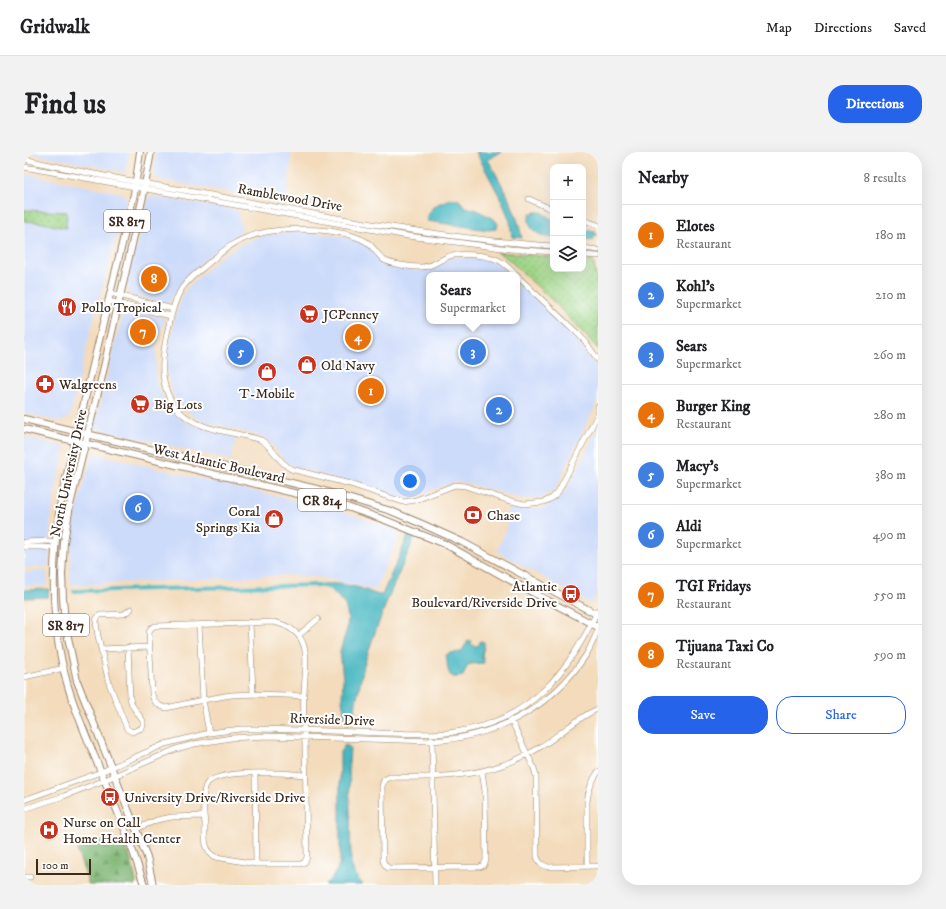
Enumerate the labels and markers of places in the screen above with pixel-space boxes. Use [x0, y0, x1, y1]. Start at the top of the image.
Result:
pin: 8 [141, 264, 167, 294]
restaurant icon: Pollo Tropical [56, 296, 78, 318]
place label: Pollo Tropical [81, 299, 163, 317]
supermarket icon: JCPenney [298, 303, 320, 325]
place label: JCPenney [321, 306, 379, 324]
pin: 7 [130, 317, 156, 347]
pin: 4 [345, 322, 371, 352]
pin: 5 [228, 337, 254, 367]
pin: 3 [460, 337, 486, 367]
shop icon: Old Navy [296, 354, 318, 376]
place label: Old Navy [321, 357, 375, 375]
shop icon: T-Mobile [256, 361, 278, 383]
pharmacy icon: Walgreens [34, 373, 56, 395]
place label: Walgreens [58, 376, 117, 394]
pin: 1 [358, 376, 384, 406]
place label: T-Mobile [239, 385, 295, 403]
supermarket icon: Big Lots [129, 393, 151, 415]
pin: 2 [486, 395, 512, 425]
place label: Big Lots [154, 396, 203, 414]
pin: 6 [125, 493, 151, 523]
place label: Coral Springs Kia [196, 503, 261, 537]
bank icon: Chase [462, 504, 484, 526]
place label: Chase [487, 507, 520, 525]
shop icon: Coral Springs Kia [263, 508, 285, 530]
place label: Atlantic Boulevard/Riverside Drive [411, 578, 557, 612]
bus stop icon: Atlantic Boulevard/Riverside Drive [560, 583, 582, 605]
bus stop icon: University Drive/Riverside Drive [99, 786, 121, 808]
place label: University Drive/Riverside Drive [124, 789, 305, 807]
place label: Nurse on Call Home Health Center [63, 814, 182, 848]
hospital icon: Nurse on Call Home Health Center [38, 819, 60, 841]

